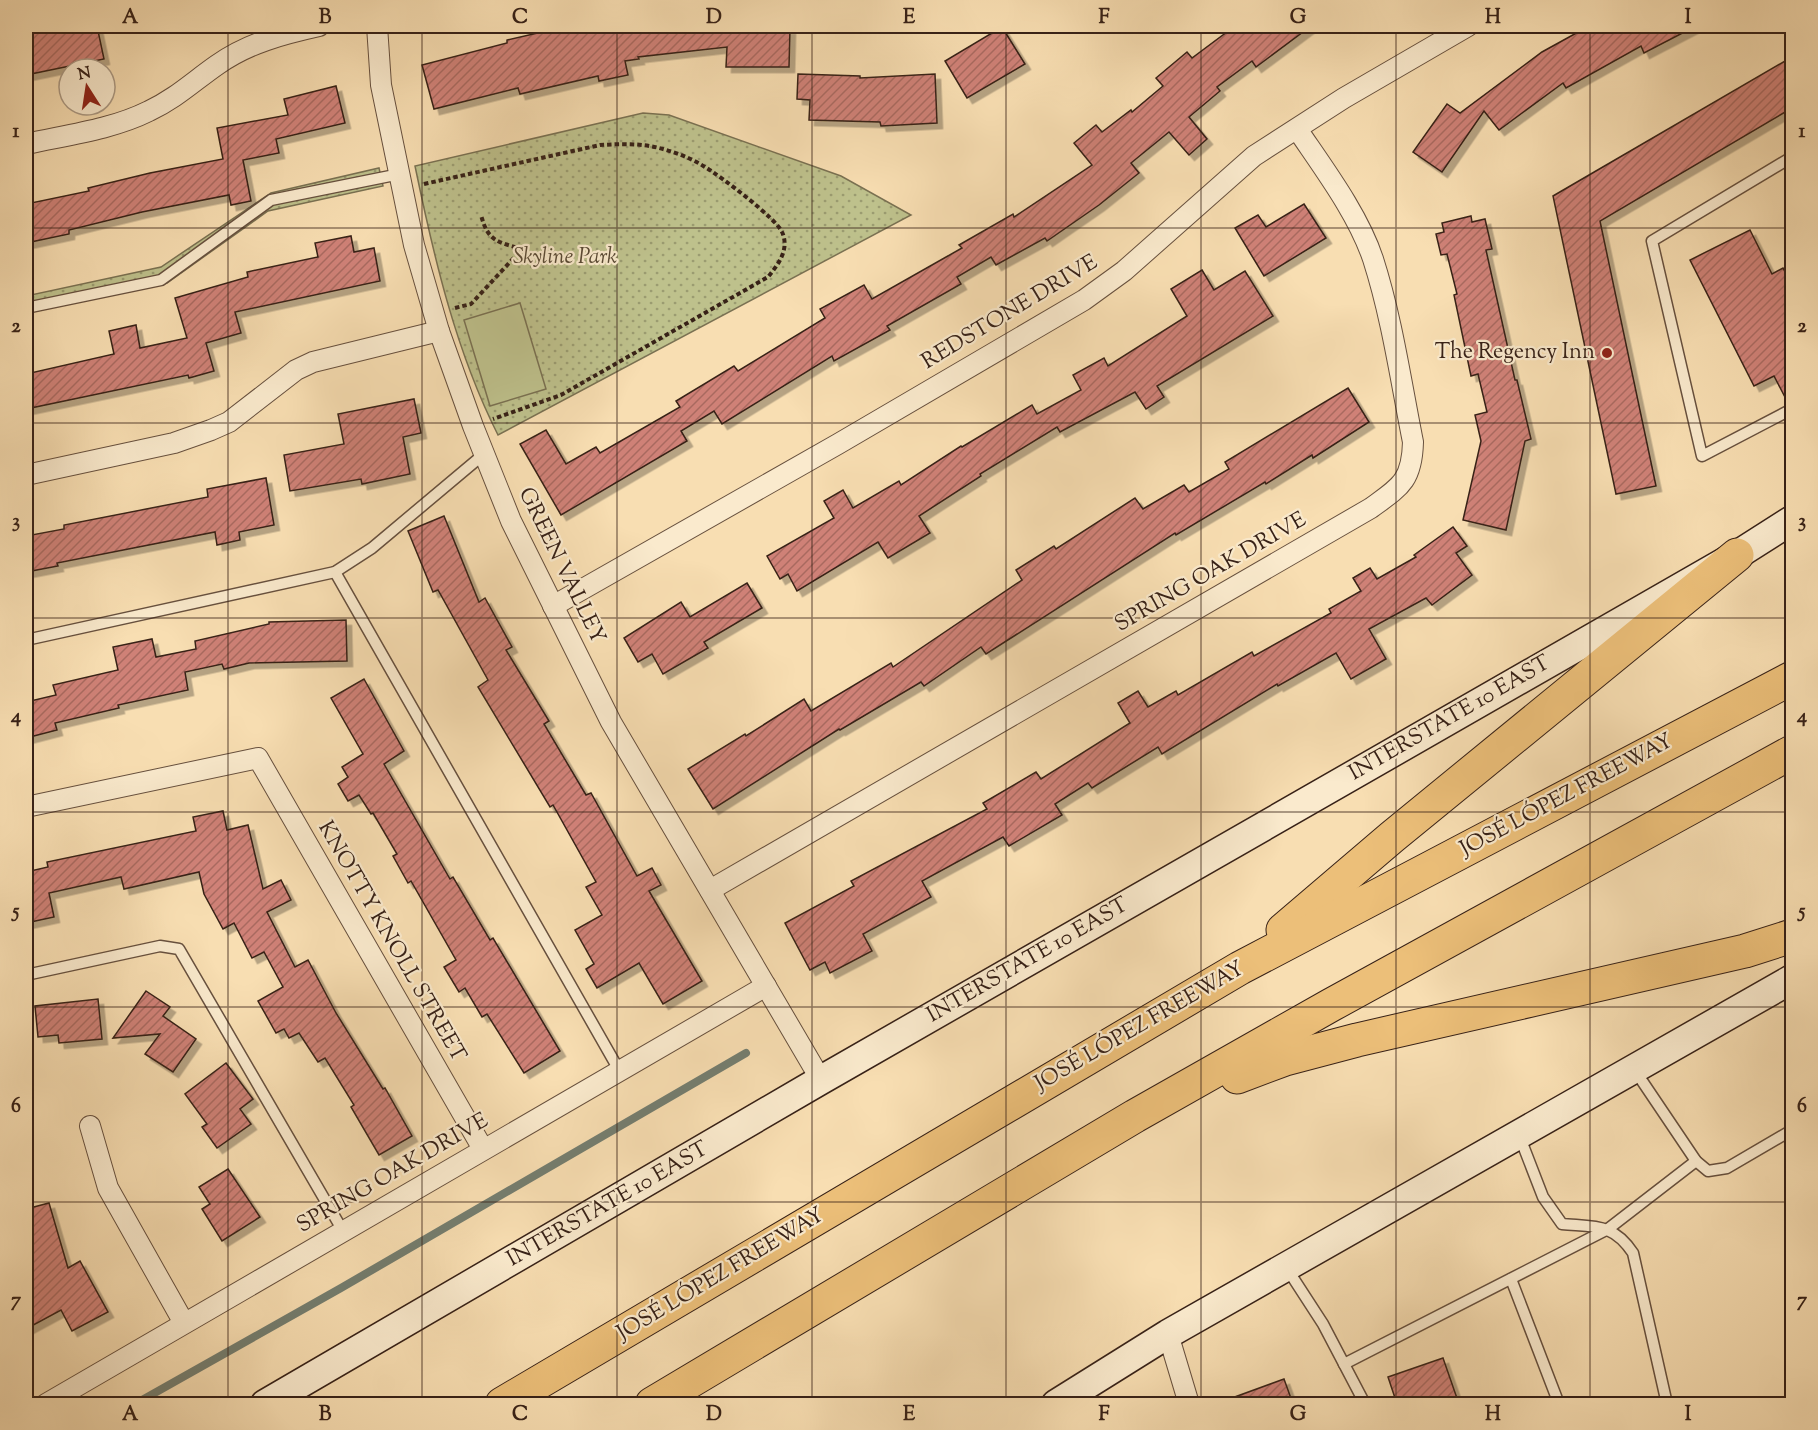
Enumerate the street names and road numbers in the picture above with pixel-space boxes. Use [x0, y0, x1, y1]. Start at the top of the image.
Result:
street label: REDSTONE DRIVE [916, 248, 1104, 378]
street label: GREEN VALLEY [509, 482, 613, 650]
street label: SPRING OAK DRIVE [1109, 505, 1313, 641]
street label: INTERSTATE 10 EAST [1343, 648, 1557, 790]
street label: JOSÉ LÓPEZ FREEWAY [1453, 725, 1680, 866]
street label: KNOTTY KNOLL STREET [309, 816, 473, 1069]
street label: INTERSTATE 10 EAST [921, 890, 1135, 1032]
street label: JOSÉ LÓPEZ FREEWAY [1028, 953, 1251, 1101]
street label: SPRING OAK DRIVE [291, 1106, 495, 1242]
street label: INTERSTATE 10 EAST [501, 1134, 715, 1276]
street label: JOSÉ LÓPEZ FREEWAY [610, 1199, 831, 1350]

